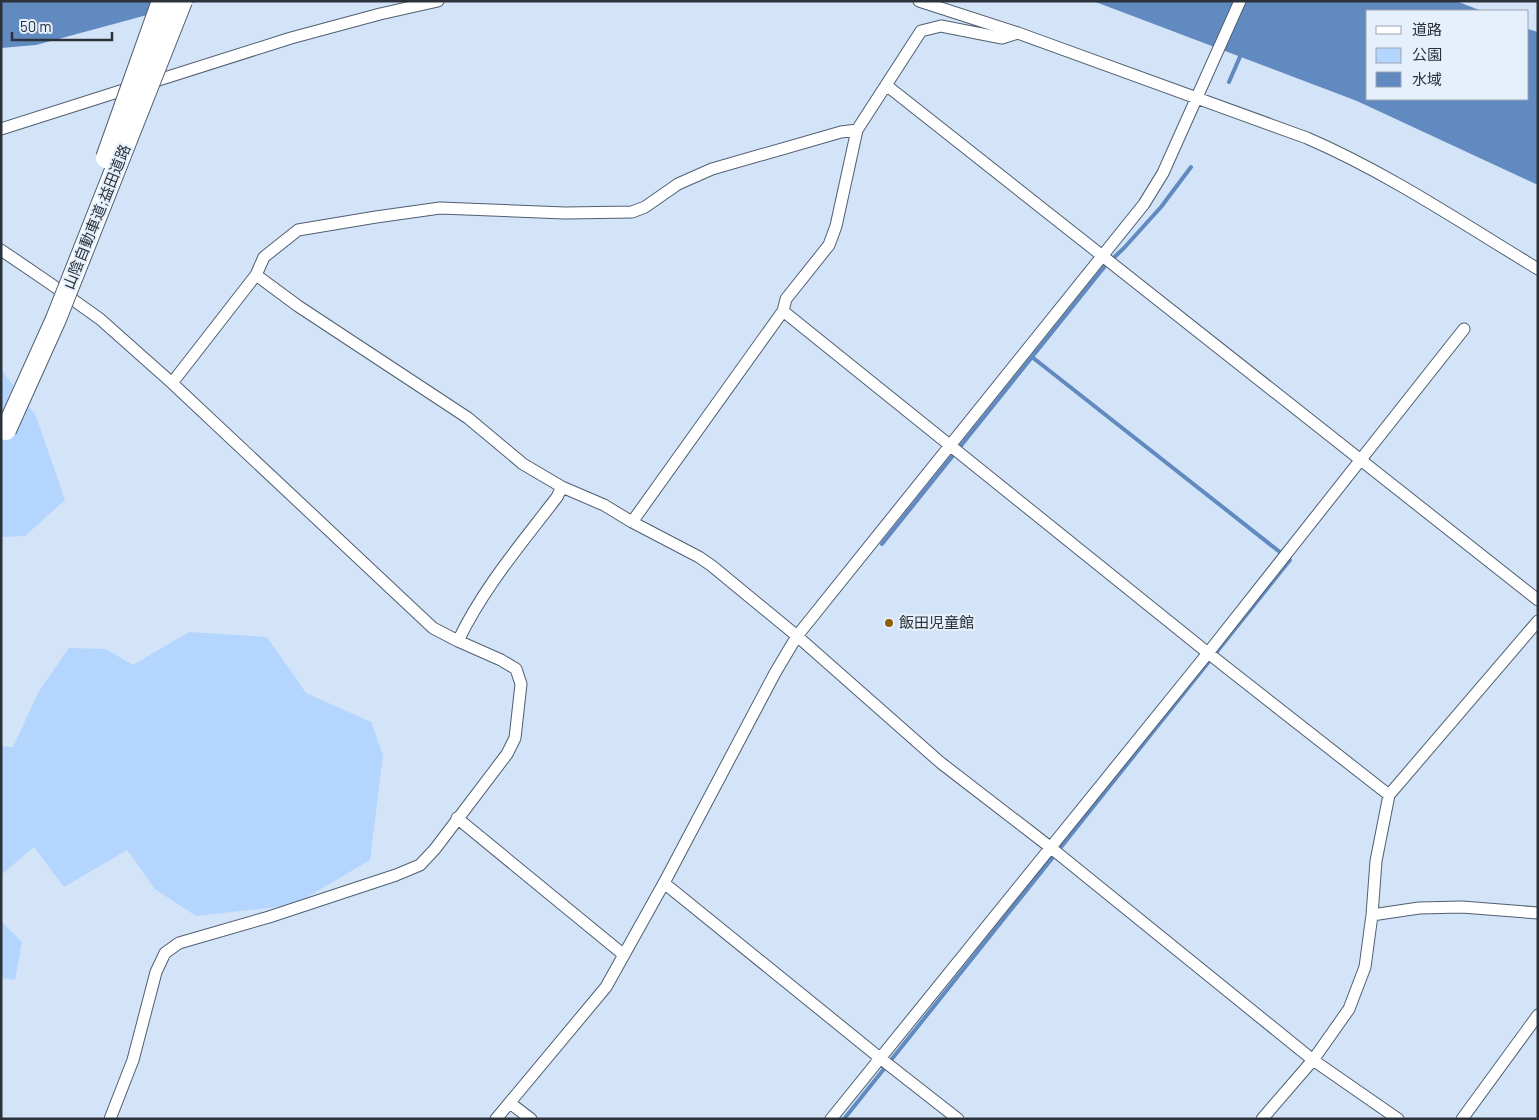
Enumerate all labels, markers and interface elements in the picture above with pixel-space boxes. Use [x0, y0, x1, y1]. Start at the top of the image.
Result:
scale bar [12, 10, 112, 42]
legend [1366, 10, 1529, 100]
text: 50 m [20, 17, 52, 35]
text: 道路 [1412, 20, 1442, 38]
text: 公園 [1412, 45, 1442, 63]
text: 水域 [1412, 70, 1442, 88]
street label: 山陰自動車道;益田道路 [59, 142, 133, 292]
place label: 飯田児童館 [899, 613, 974, 631]
marker: 飯田児童館 [883, 617, 895, 629]

